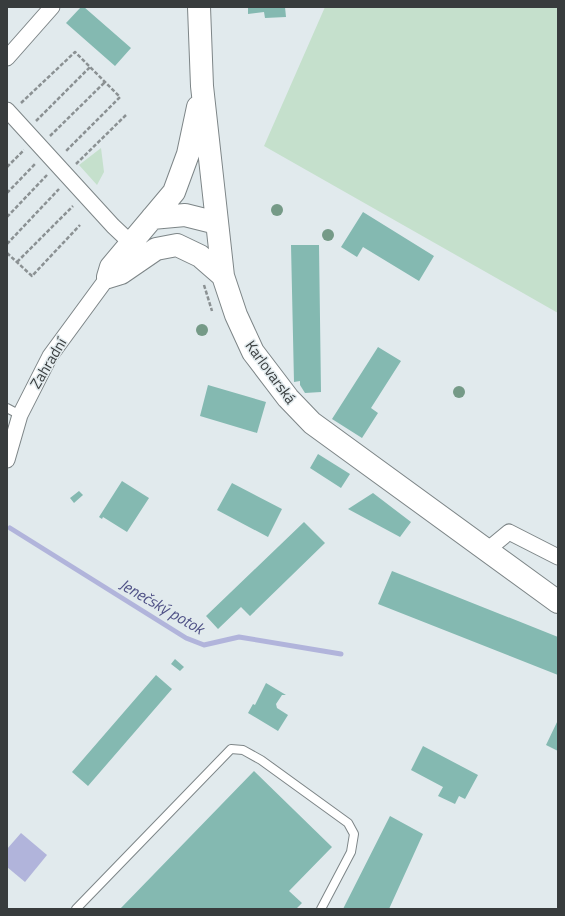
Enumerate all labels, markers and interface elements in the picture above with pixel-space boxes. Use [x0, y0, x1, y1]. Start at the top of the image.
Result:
street label: Zahradní [24, 332, 73, 393]
street label: Karlovarská [240, 335, 302, 409]
water label: Jenečský potok [115, 572, 210, 641]

